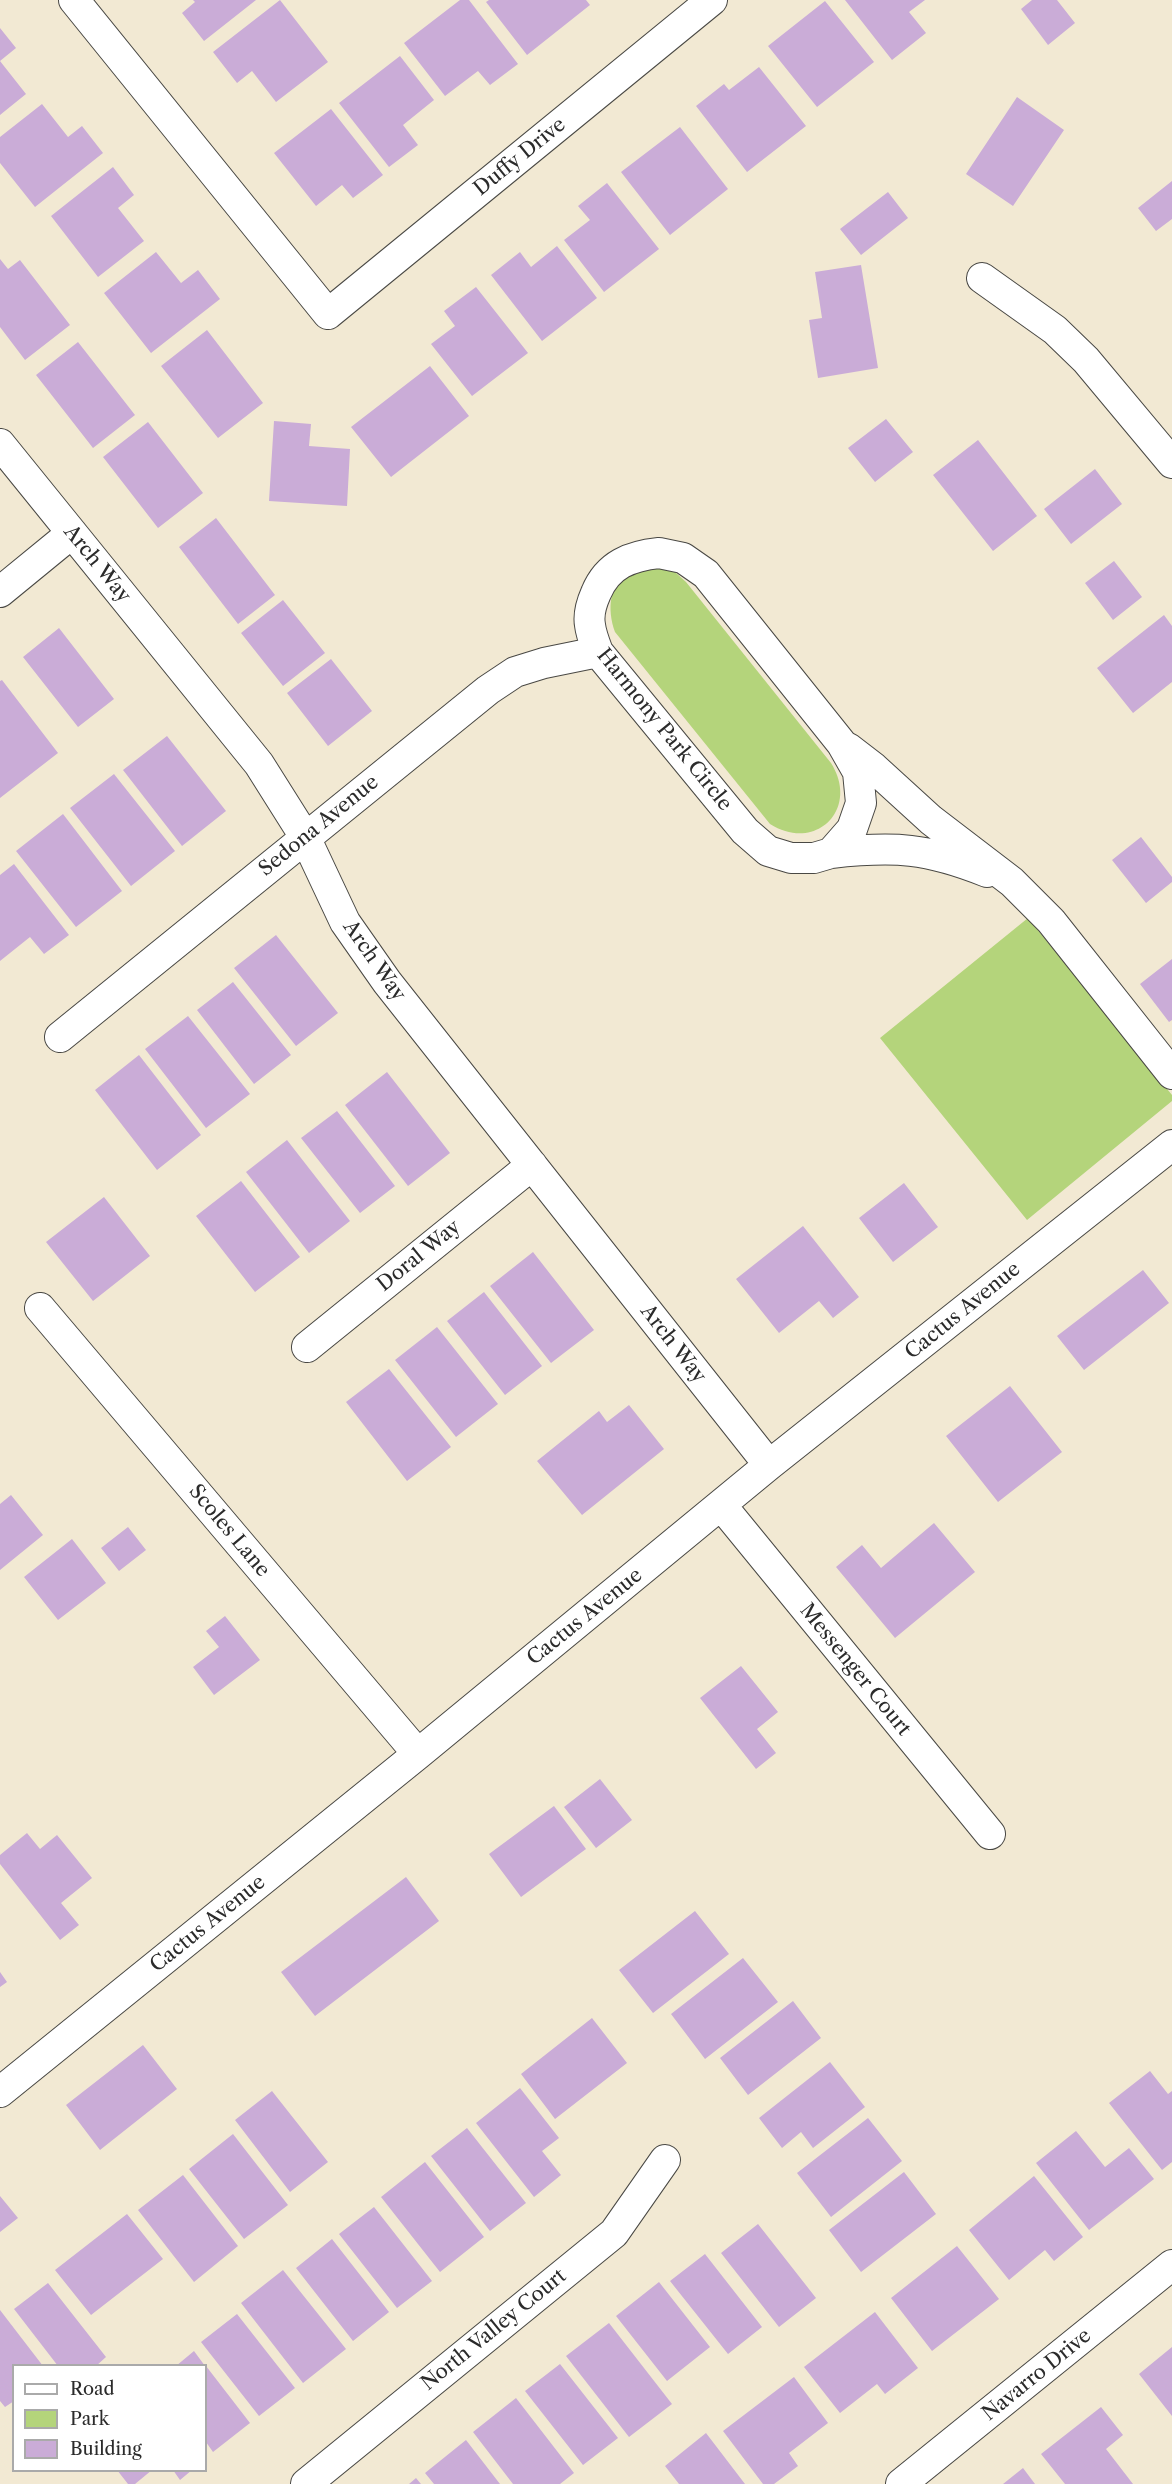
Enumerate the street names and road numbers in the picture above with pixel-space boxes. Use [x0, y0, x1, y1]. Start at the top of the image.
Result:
street label: Duffy Drive [469, 113, 571, 201]
street label: Arch Way [59, 520, 135, 608]
street label: Harmony Park Circle [591, 644, 737, 816]
street label: Sedona Avenue [254, 770, 384, 882]
street label: Arch Way [338, 916, 410, 1006]
street label: Doral Way [373, 1215, 465, 1297]
street label: Cactus Avenue [901, 1257, 1025, 1365]
street label: Arch Way [635, 1300, 711, 1388]
street label: Scoles Lane [183, 1480, 275, 1582]
street label: Cactus Avenue [523, 1563, 647, 1671]
street label: Messenger Court [794, 1599, 916, 1741]
street label: Cactus Avenue [146, 1870, 270, 1978]
street label: North Valley Court [417, 2264, 571, 2396]
street label: Navarro Drive [978, 2324, 1096, 2426]

